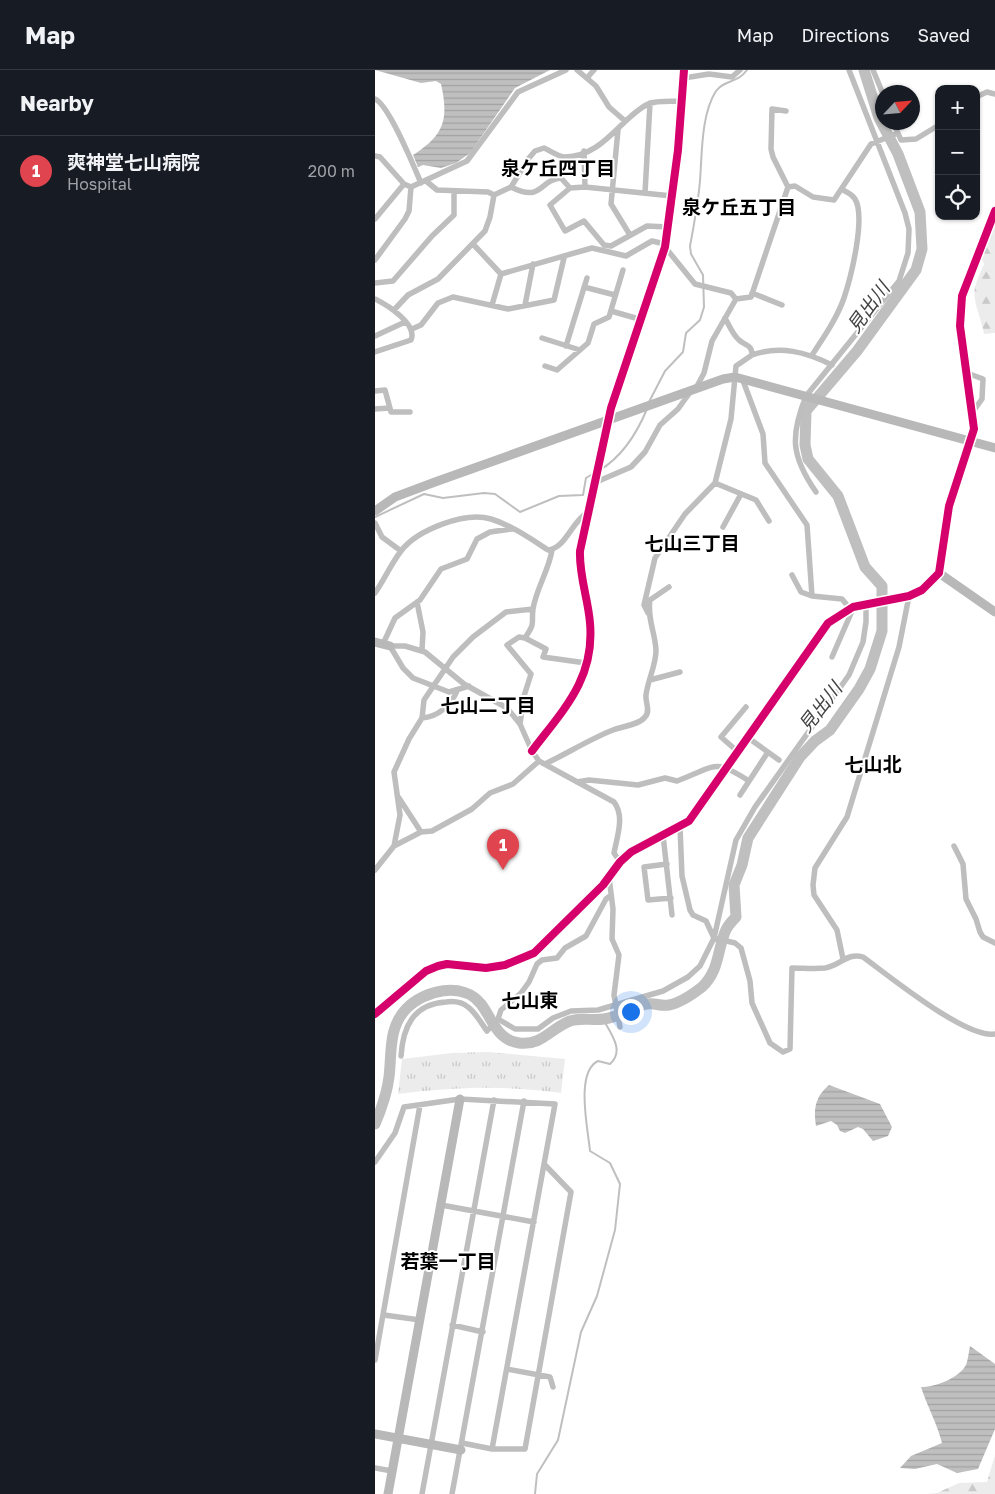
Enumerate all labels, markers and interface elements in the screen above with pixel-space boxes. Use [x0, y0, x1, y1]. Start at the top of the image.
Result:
text: Map [25, 20, 75, 49]
text: Map [737, 24, 773, 46]
text: Directions [801, 24, 889, 46]
text: Saved [917, 24, 970, 46]
north arrow [875, 85, 920, 130]
map controls [935, 85, 980, 220]
button: + [935, 85, 980, 130]
text: Nearby [20, 90, 94, 116]
button: − [935, 130, 980, 175]
text: 爽神堂七山病院 [67, 150, 200, 173]
district label: 泉ケ丘四丁目 [501, 156, 615, 179]
text: 1 [32, 161, 40, 181]
text: 200 m [308, 161, 355, 181]
text: Hospital [67, 174, 132, 194]
button: locate [935, 175, 980, 220]
district label: 泉ケ丘五丁目 [682, 195, 796, 218]
water label: 見出川 [842, 275, 895, 337]
district label: 七山三丁目 [644, 531, 740, 554]
water label: 見出川 [793, 676, 847, 736]
district label: 七山二丁目 [440, 693, 536, 716]
district label: 七山北 [844, 752, 902, 775]
pin: 1 [487, 829, 519, 870]
district label: 七山東 [501, 988, 559, 1011]
your location [618, 999, 644, 1025]
district label: 若葉一丁目 [400, 1249, 496, 1272]

